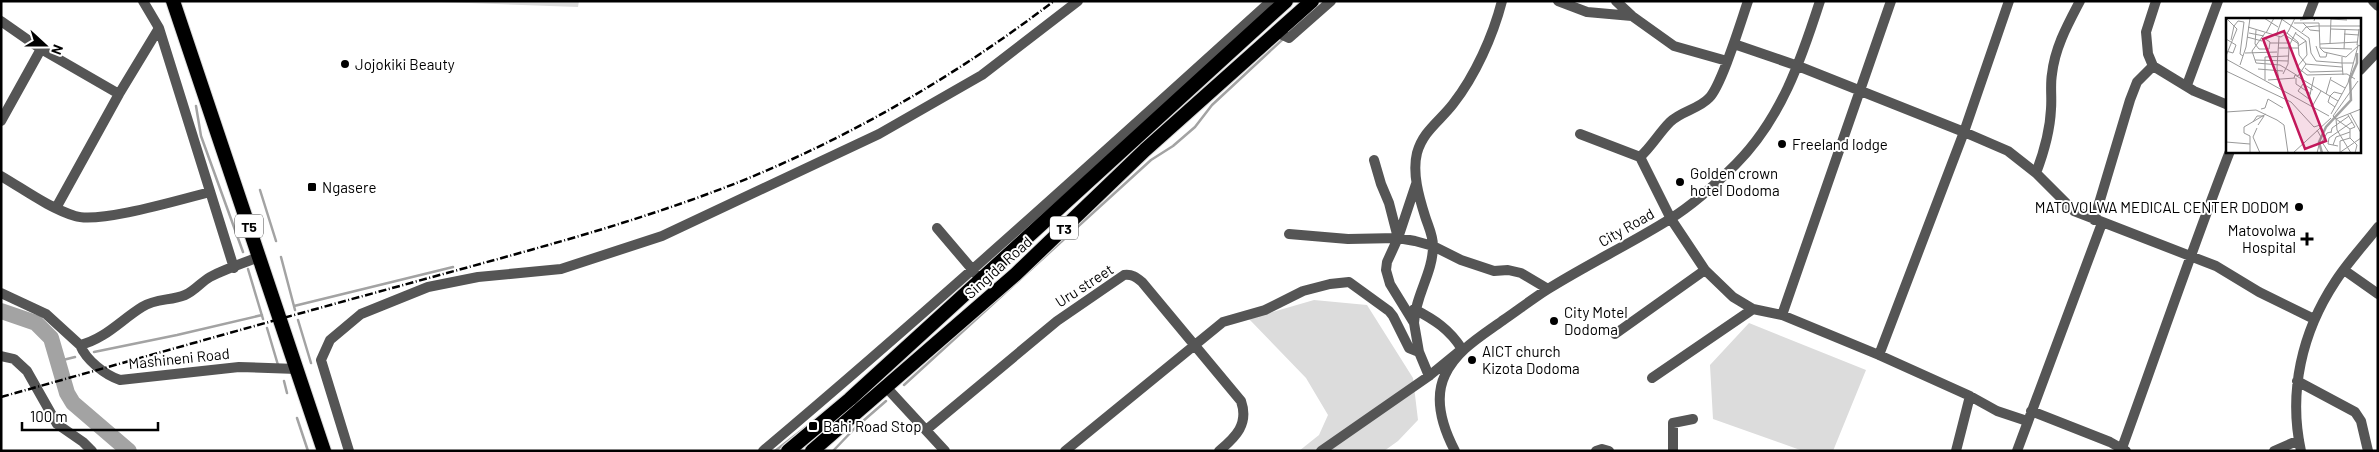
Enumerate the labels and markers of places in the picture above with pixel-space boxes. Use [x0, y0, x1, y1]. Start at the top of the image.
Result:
place label: Jojokiki Beauty [355, 55, 455, 73]
marker: Jojokiki Beauty [339, 58, 351, 70]
place label: Freeland lodge [1792, 135, 1888, 153]
marker: Freeland lodge [1776, 138, 1788, 150]
place label: Golden crown hotel Dodoma [1690, 164, 1780, 199]
marker: Golden crown hotel Dodoma [1674, 176, 1686, 188]
place label: Ngasere [322, 178, 376, 196]
marker: Ngasere [306, 181, 318, 193]
place label: MATOVOLWA MEDICAL CENTER DODOM [2035, 198, 2289, 216]
marker: MATOVOLWA MEDICAL CENTER DODOM [2293, 201, 2305, 213]
place label: Matovolwa Hospital [2228, 221, 2296, 256]
marker: Matovolwa Hospital [2300, 232, 2314, 246]
place label: City Motel Dodoma [1564, 303, 1628, 338]
marker: City Motel Dodoma [1548, 315, 1560, 327]
place label: AICT church Kizota Dodoma [1482, 342, 1580, 377]
marker: AICT church Kizota Dodoma [1466, 354, 1478, 366]
place label: Bahi Road Stop [823, 417, 922, 435]
marker: Bahi Road Stop [807, 420, 819, 432]

